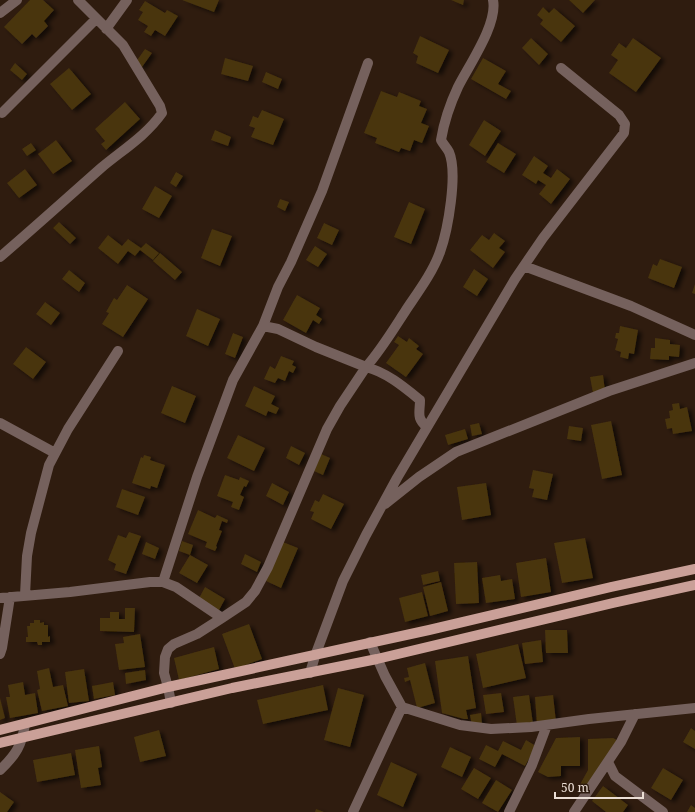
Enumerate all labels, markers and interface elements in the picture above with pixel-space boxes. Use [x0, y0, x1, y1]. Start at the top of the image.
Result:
scale bar [555, 774, 643, 800]
text: 50 m [561, 779, 589, 796]

